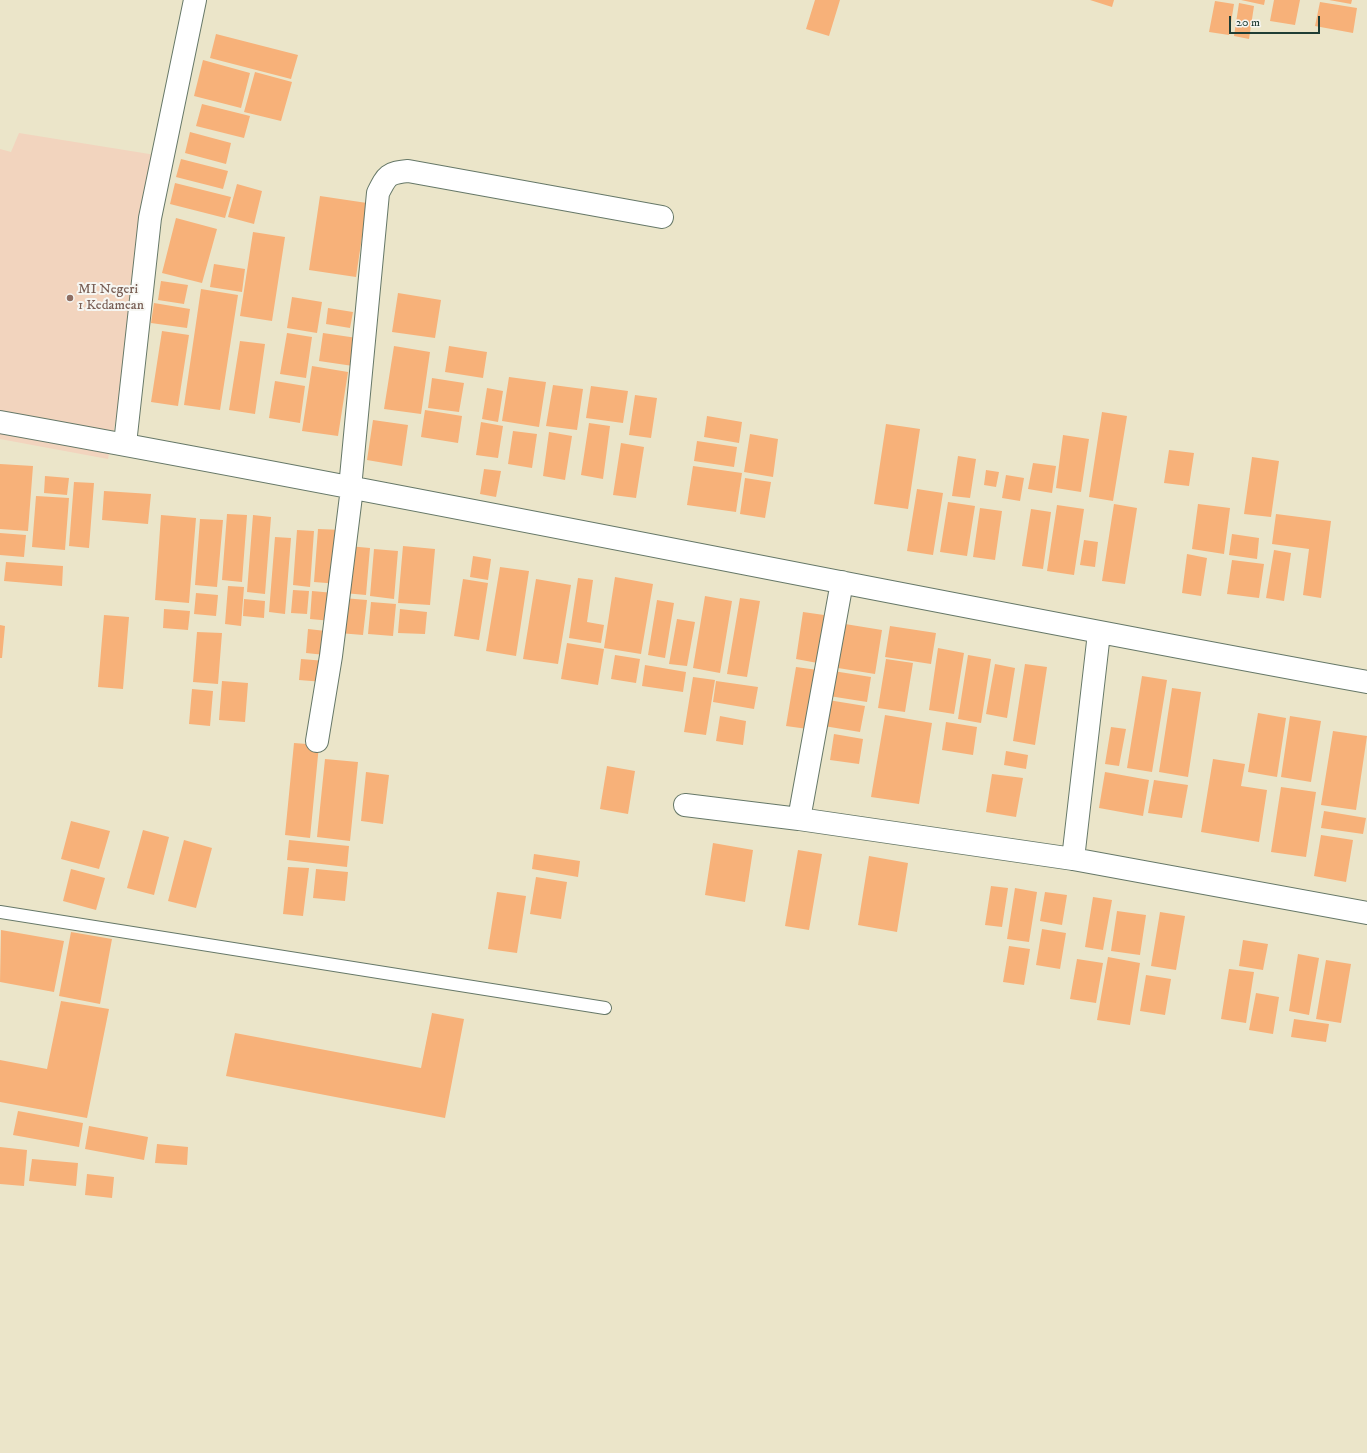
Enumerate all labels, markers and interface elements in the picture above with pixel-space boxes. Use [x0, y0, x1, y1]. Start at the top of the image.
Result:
scale bar [1231, 8, 1322, 34]
text: 20 m [1236, 15, 1260, 30]
place label: MI Negeri 1 Kedamean [78, 282, 144, 314]
marker: MI Negeri 1 Kedamean [65, 293, 75, 303]

